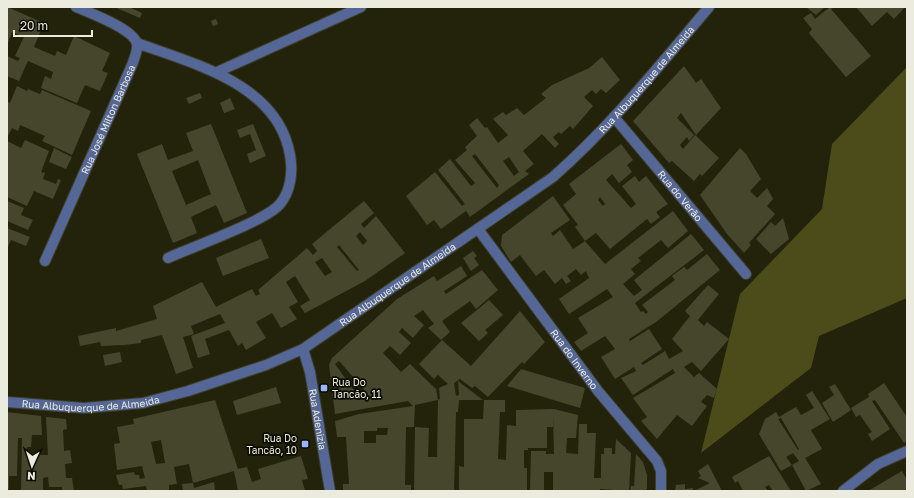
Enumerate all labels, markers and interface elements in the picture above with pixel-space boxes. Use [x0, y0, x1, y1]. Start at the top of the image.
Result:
scale bar [14, 12, 92, 38]
text: 20 m [20, 18, 48, 33]
street label: Rua Albuquerque de Almeida [596, 24, 696, 136]
street label: Rua José Milton Barbosa [78, 63, 137, 176]
street label: Rua do Verão [655, 168, 705, 224]
street label: Rua Albuquerque de Almeida [337, 240, 458, 328]
street label: Rua do Inverno [548, 327, 601, 392]
place label: Rua Do Tancão, 11 [332, 376, 381, 400]
marker: Rua Do Tancão, 11 [319, 383, 329, 393]
street label: Rua Adenizia [307, 388, 329, 451]
street label: Rua Albuquerque de Almeida [21, 393, 161, 414]
place label: Rua Do Tancão, 10 [246, 432, 297, 456]
marker: Rua Do Tancão, 10 [300, 439, 310, 449]
north arrow [12, 446, 52, 486]
text: N [27, 470, 36, 483]

